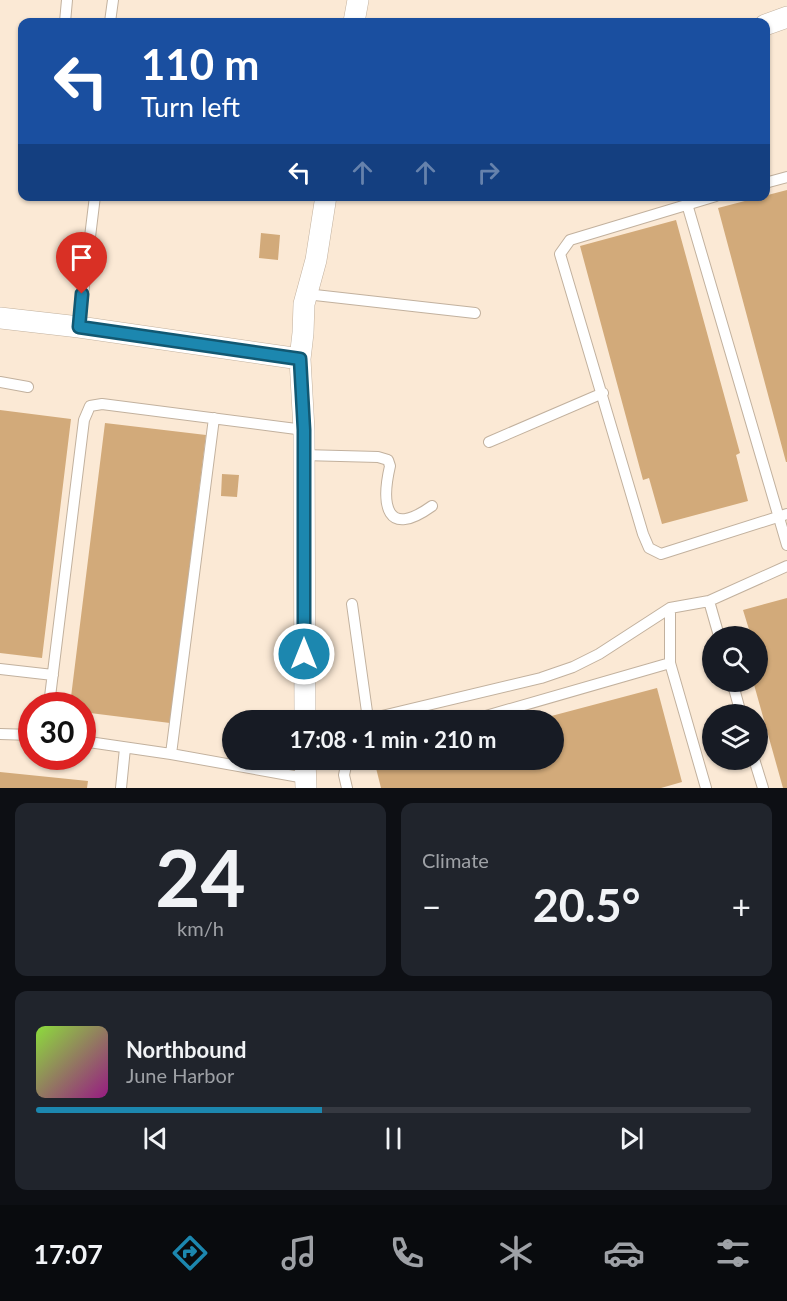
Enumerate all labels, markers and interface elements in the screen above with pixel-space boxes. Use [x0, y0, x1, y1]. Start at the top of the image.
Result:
text: 110 m [141, 39, 259, 89]
icon: left [42, 42, 120, 120]
text: Turn left [141, 90, 240, 123]
icon: left [283, 156, 316, 189]
icon: ahead [346, 156, 379, 189]
icon: ahead [409, 156, 442, 189]
icon: right [472, 156, 505, 189]
pin [56, 232, 107, 294]
icon: arrive [65, 241, 98, 274]
position arrow [272, 622, 336, 686]
map controls [702, 626, 768, 770]
button: search [702, 626, 768, 692]
speed limit sign: 30 [18, 692, 96, 770]
button: layers [702, 704, 768, 770]
text: 17:08 · 1 min · 210 m [290, 726, 496, 753]
text: 24 [155, 830, 246, 924]
text: Climate [422, 848, 489, 872]
text: 20.5° [533, 878, 640, 932]
text: − [422, 886, 441, 926]
text: + [732, 886, 751, 926]
text: km/h [177, 916, 224, 940]
text: Northbound [126, 1036, 246, 1063]
text: June Harbor [126, 1063, 234, 1087]
icon: previous [139, 1122, 172, 1155]
icon: pause [377, 1122, 410, 1155]
icon: next [615, 1122, 648, 1155]
icon: directions [169, 1232, 211, 1274]
icon: music [278, 1232, 320, 1274]
icon: phone [386, 1232, 428, 1274]
icon: climate [495, 1232, 537, 1274]
icon: car [603, 1232, 645, 1274]
icon: filters [712, 1232, 754, 1274]
text: 17:07 [33, 1237, 103, 1270]

